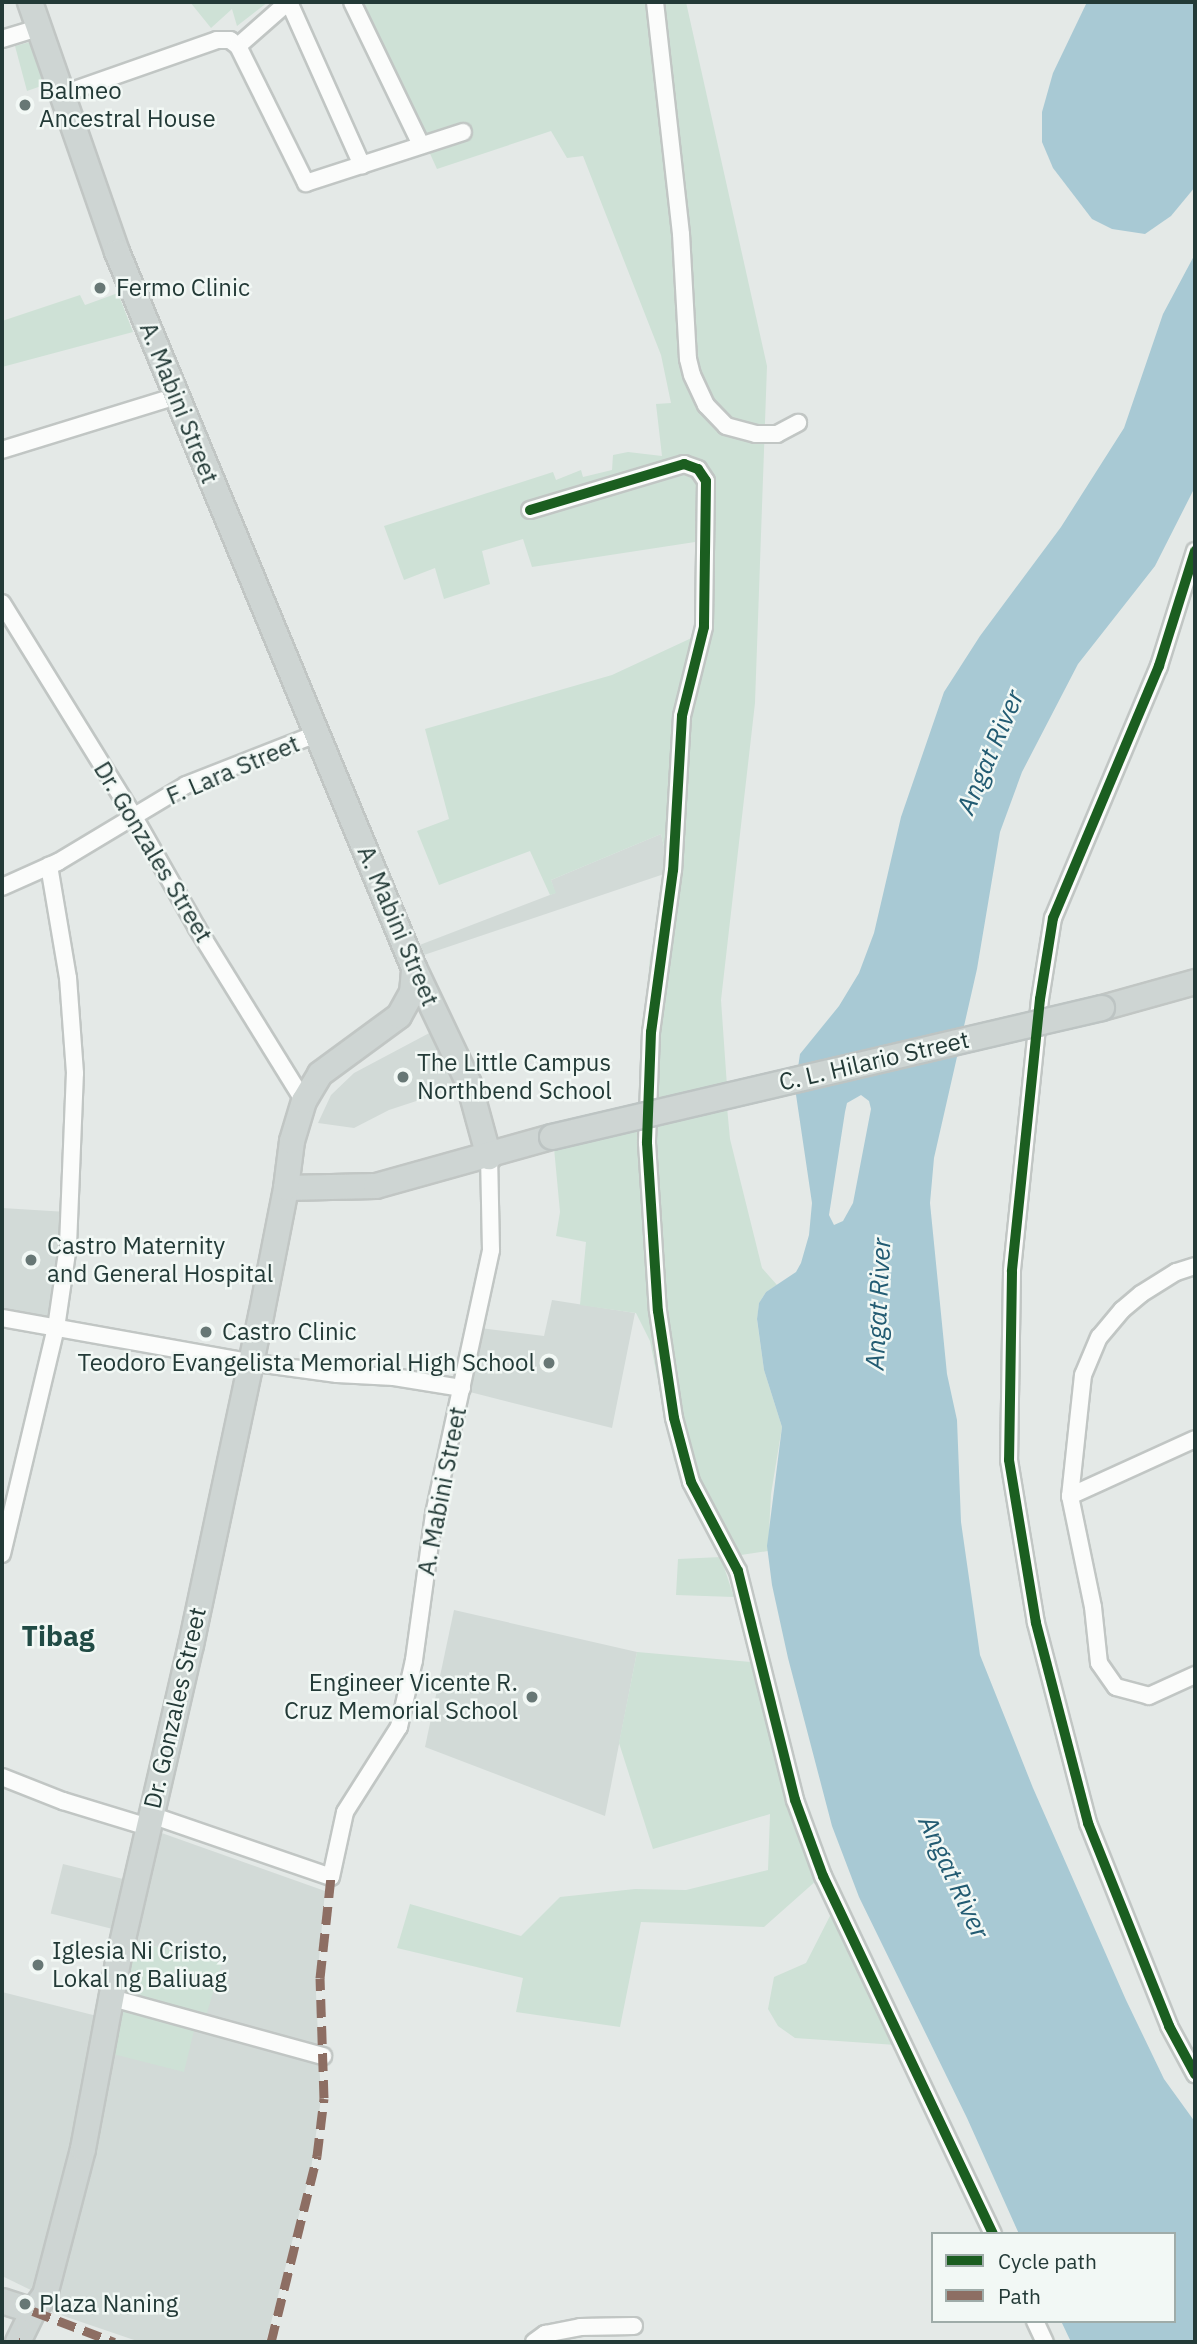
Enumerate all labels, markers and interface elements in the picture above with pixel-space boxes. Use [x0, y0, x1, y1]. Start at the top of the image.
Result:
place label: Balmeo Ancestral House [39, 77, 216, 133]
marker: Balmeo Ancestral House [17, 97, 33, 113]
place label: Fermo Clinic [116, 274, 250, 302]
marker: Fermo Clinic [90, 278, 110, 298]
street label: A. Mabini Street [134, 318, 224, 488]
water label: Angat River [950, 685, 1030, 819]
street label: F. Lara Street [162, 729, 304, 811]
street label: Dr. Gonzales Street [88, 756, 218, 948]
street label: A. Mabini Street [351, 842, 445, 1010]
street label: C. L. Hilario Street [776, 1025, 972, 1097]
place label: The Little Campus Northbend School [417, 1049, 612, 1105]
marker: The Little Campus Northbend School [395, 1069, 411, 1085]
place label: Castro Maternity and General Hospital [47, 1232, 273, 1288]
water label: Angat River [859, 1237, 897, 1371]
marker: Castro Maternity and General Hospital [21, 1250, 41, 1270]
place label: Castro Clinic [222, 1318, 357, 1346]
marker: Castro Clinic [196, 1322, 216, 1342]
place label: Teodoro Evangelista Memorial High School [78, 1349, 535, 1377]
marker: Teodoro Evangelista Memorial High School [541, 1355, 557, 1371]
street label: A. Mabini Street [412, 1404, 472, 1578]
street label: Dr. Gonzales Street [138, 1605, 212, 1811]
district label: Tibag [22, 1619, 94, 1653]
place label: Engineer Vicente R. Cruz Memorial School [284, 1669, 518, 1725]
marker: Engineer Vicente R. Cruz Memorial School [524, 1689, 540, 1705]
water label: Angat River [912, 1811, 996, 1943]
place label: Iglesia Ni Cristo, Lokal ng Baliuag [52, 1937, 228, 1993]
marker: Iglesia Ni Cristo, Lokal ng Baliuag [30, 1957, 46, 1973]
legend [931, 2232, 1176, 2323]
text: Cycle path [998, 2247, 1097, 2275]
text: Path [998, 2282, 1041, 2310]
place label: Plaza Naning [39, 2290, 178, 2318]
marker: Plaza Naning [17, 2296, 33, 2312]

